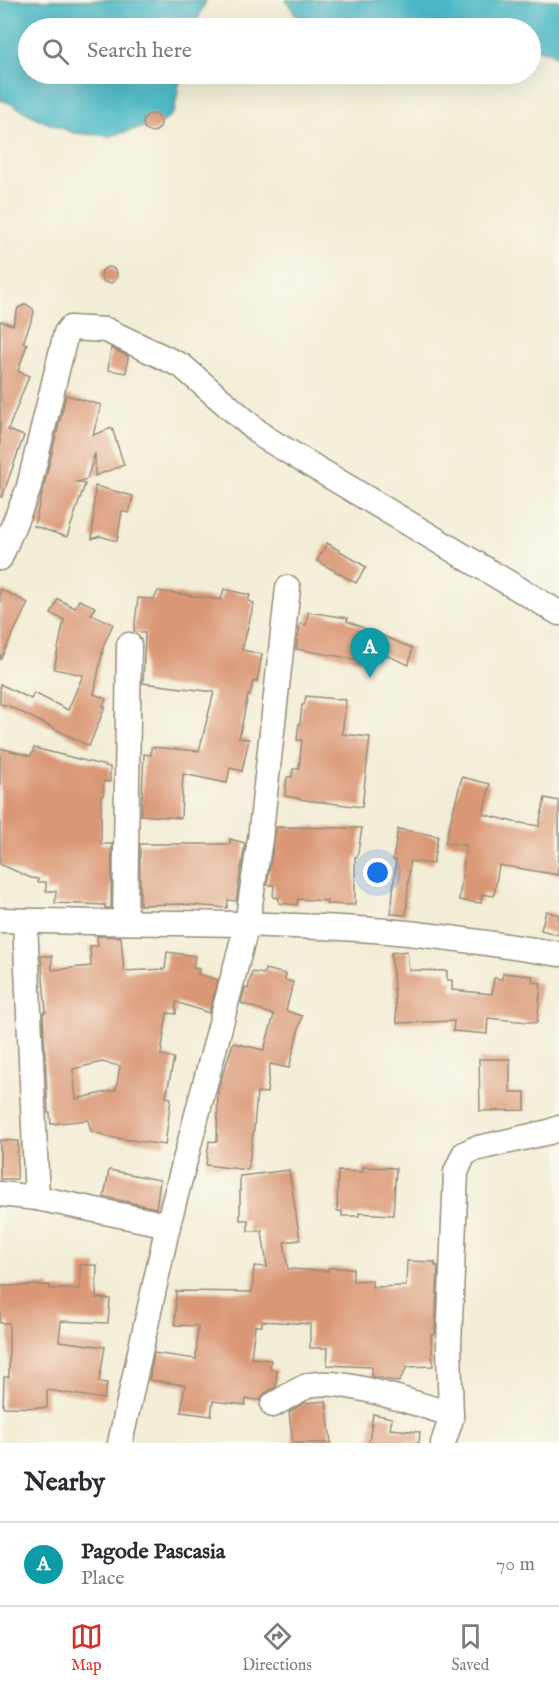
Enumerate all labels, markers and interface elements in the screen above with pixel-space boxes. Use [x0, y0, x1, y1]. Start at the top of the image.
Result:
search box [18, 18, 541, 84]
icon: search [39, 35, 72, 68]
text: Search here [87, 37, 192, 65]
pin: A [350, 628, 389, 678]
your location [363, 858, 392, 887]
text: Nearby [24, 1466, 105, 1499]
text: Pagode Pascasia [81, 1538, 225, 1566]
text: A [37, 1552, 50, 1577]
text: 70 m [496, 1552, 535, 1577]
text: Place [81, 1566, 124, 1591]
tab: Map [70, 1620, 103, 1676]
tab: Directions [242, 1620, 312, 1676]
tab: Saved [451, 1620, 489, 1676]

